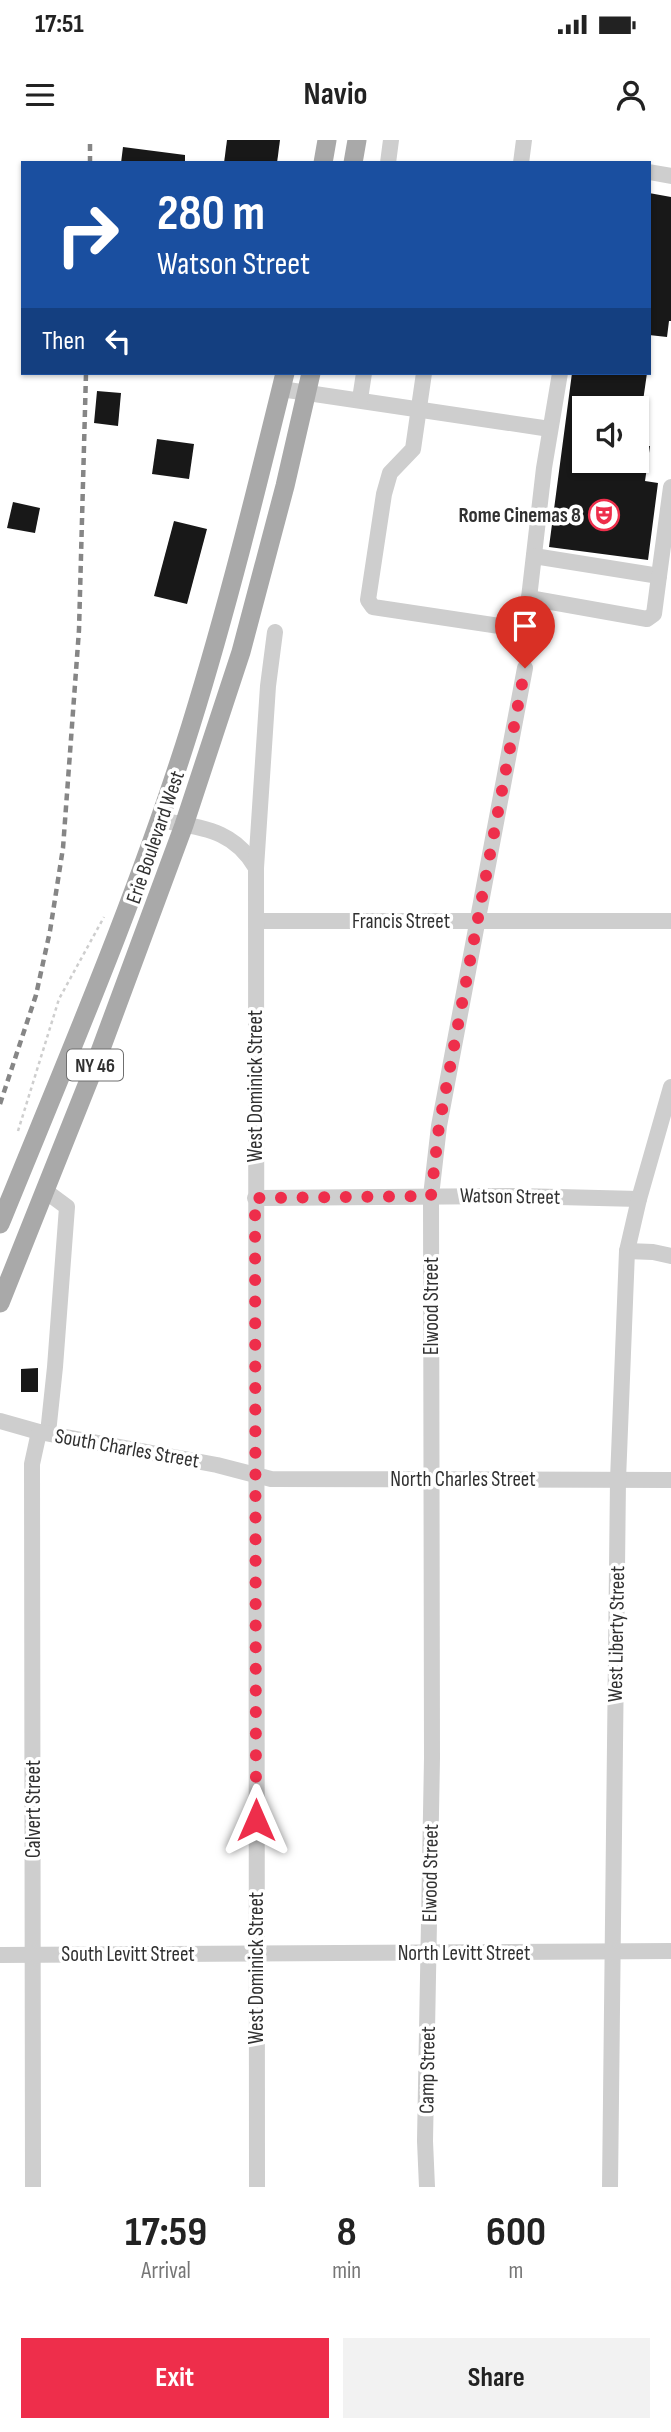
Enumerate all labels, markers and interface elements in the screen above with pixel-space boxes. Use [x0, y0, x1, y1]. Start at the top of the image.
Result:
text: 17:51 [35, 9, 84, 40]
text: Navio [304, 75, 367, 114]
icon: menu [21, 76, 59, 114]
icon: person [612, 76, 650, 114]
text: 280 m [157, 185, 265, 244]
icon: right [42, 189, 133, 280]
text: Watson Street [157, 245, 310, 284]
icon: left [99, 322, 137, 360]
text: Then [42, 326, 85, 357]
map controls [572, 396, 649, 473]
button: sound [572, 396, 649, 473]
theatre icon: Rome Cinemas 8 [587, 498, 621, 532]
place label: Rome Cinemas 8 [458, 503, 581, 528]
pin [495, 596, 555, 668]
icon: arrive [506, 607, 544, 645]
street label: Erie Boulevard West [121, 767, 190, 907]
street label: Francis Street [352, 909, 450, 934]
street label: West Dominick Street [243, 1010, 268, 1162]
road number: NY 46 [67, 1049, 123, 1080]
street label: Watson Street [460, 1183, 560, 1210]
street label: Elwood Street [419, 1257, 444, 1355]
street label: South Charles Street [53, 1424, 201, 1473]
street label: North Charles Street [390, 1467, 536, 1492]
street label: West Liberty Street [603, 1566, 630, 1702]
street label: Calvert Street [21, 1760, 46, 1858]
position arrow [219, 1783, 293, 1857]
street label: Elwood Street [417, 1824, 444, 1922]
street label: West Dominick Street [244, 1892, 269, 2044]
street label: North Levitt Street [398, 1941, 530, 1966]
street label: South Levitt Street [61, 1942, 195, 1967]
street label: Camp Street [414, 2026, 441, 2114]
text: 17:59 [125, 2207, 207, 2258]
text: 8 [337, 2207, 357, 2258]
text: 600 [486, 2207, 546, 2258]
text: Arrival [141, 2257, 191, 2285]
text: min [332, 2257, 361, 2285]
text: m [509, 2257, 523, 2285]
button: Exit [21, 2338, 329, 2418]
button: Share [343, 2338, 650, 2418]

